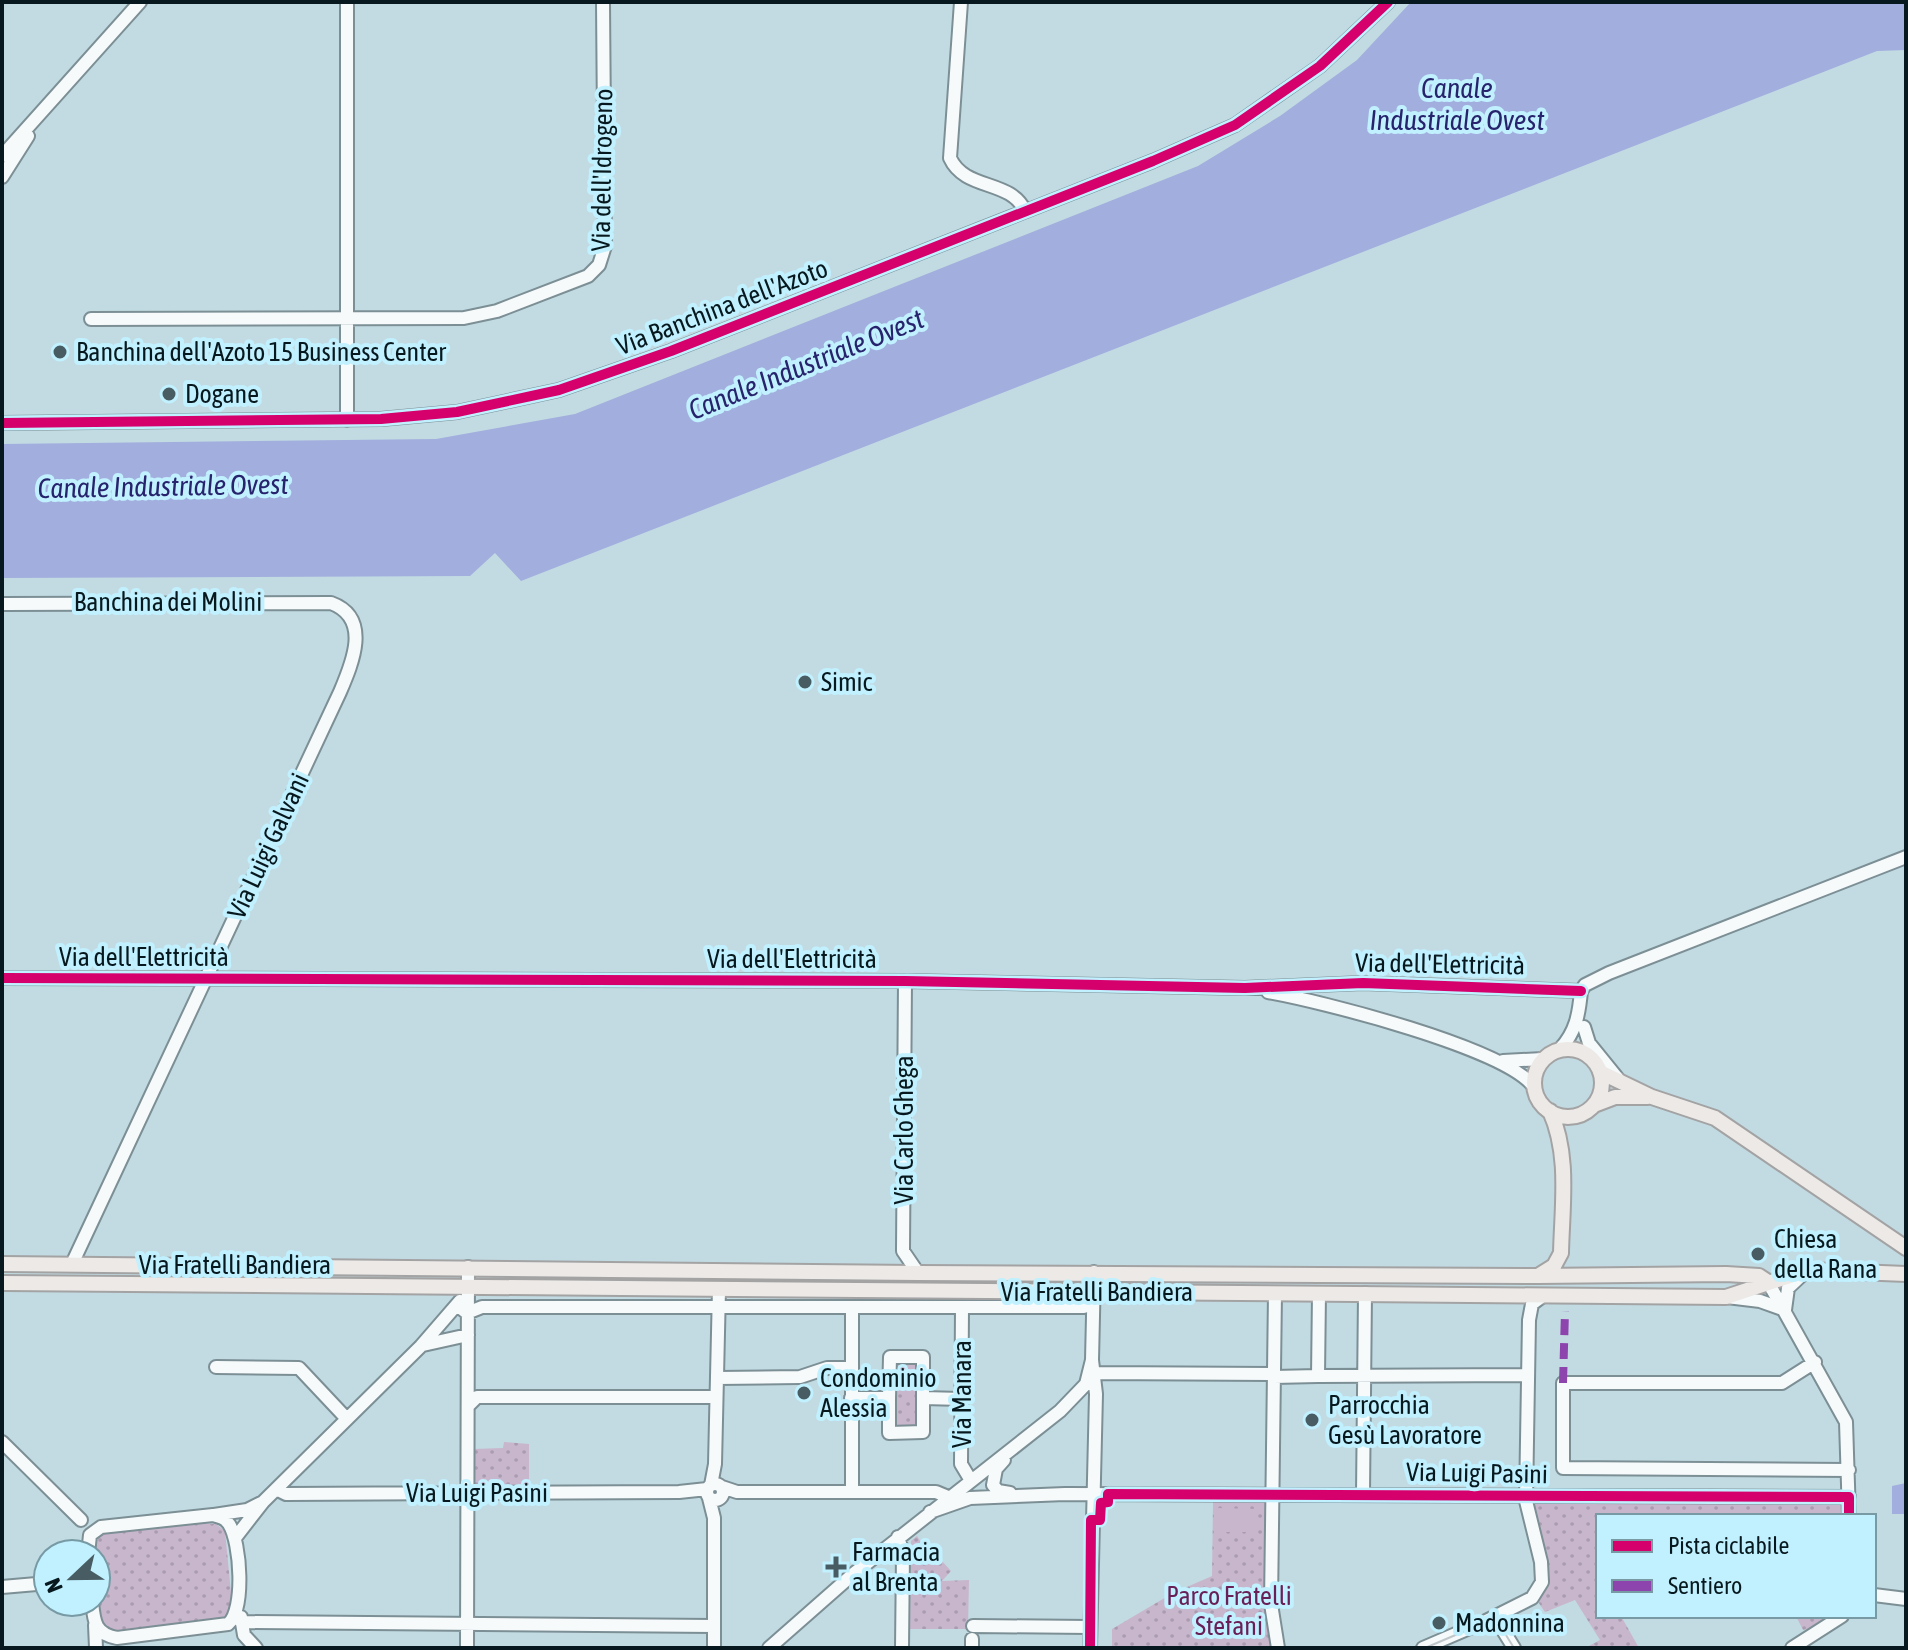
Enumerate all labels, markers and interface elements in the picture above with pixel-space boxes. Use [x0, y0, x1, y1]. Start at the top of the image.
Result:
water label: Canale Industriale Ovest [1369, 72, 1545, 136]
street label: Via dell'Idrogeno [586, 88, 618, 252]
street label: Via Banchina dell'Azoto [612, 253, 832, 361]
water label: Canale Industriale Ovest [684, 302, 928, 426]
place label: Banchina dell'Azoto 15 Business Center [76, 337, 446, 367]
marker: Banchina dell'Azoto 15 Business Center [51, 343, 69, 361]
place label: Dogane [185, 379, 259, 409]
marker: Dogane [160, 385, 178, 403]
water label: Canale Industriale Ovest [37, 468, 289, 504]
street label: Banchina dei Molini [74, 587, 262, 617]
place label: Simic [821, 667, 873, 697]
marker: Simic [796, 673, 814, 691]
street label: Via Luigi Galvani [221, 768, 315, 924]
street label: Via dell'Elettricità [59, 942, 229, 972]
street label: Via dell'Elettricità [707, 944, 877, 974]
street label: Via dell'Elettricità [1355, 948, 1525, 980]
street label: Via Carlo Ghega [889, 1055, 919, 1205]
place label: Chiesa della Rana [1774, 1224, 1877, 1284]
marker: Chiesa della Rana [1749, 1245, 1767, 1263]
street label: Via Fratelli Bandiera [139, 1250, 331, 1280]
street label: Via Fratelli Bandiera [1001, 1277, 1193, 1307]
street label: Via Manara [947, 1340, 977, 1448]
place label: Condominio Alessia [820, 1363, 937, 1423]
marker: Condominio Alessia [795, 1384, 813, 1402]
place label: Parrocchia Gesù Lavoratore [1328, 1390, 1482, 1450]
marker: Parrocchia Gesù Lavoratore [1303, 1411, 1321, 1429]
street label: Via Luigi Pasini [1406, 1457, 1548, 1489]
street label: Via Luigi Pasini [406, 1478, 548, 1508]
legend [1596, 1514, 1876, 1618]
text: Pista ciclabile [1668, 1532, 1789, 1559]
place label: Farmacia al Brenta [852, 1537, 940, 1597]
north arrow [32, 1538, 112, 1618]
marker: Farmacia al Brenta [827, 1558, 845, 1576]
text: Sentiero [1668, 1572, 1742, 1599]
text: N [39, 1575, 68, 1596]
park label: Parco Fratelli Stefani [1166, 1581, 1292, 1641]
place label: Madonnina [1455, 1608, 1565, 1638]
marker: Madonnina [1430, 1614, 1448, 1632]

